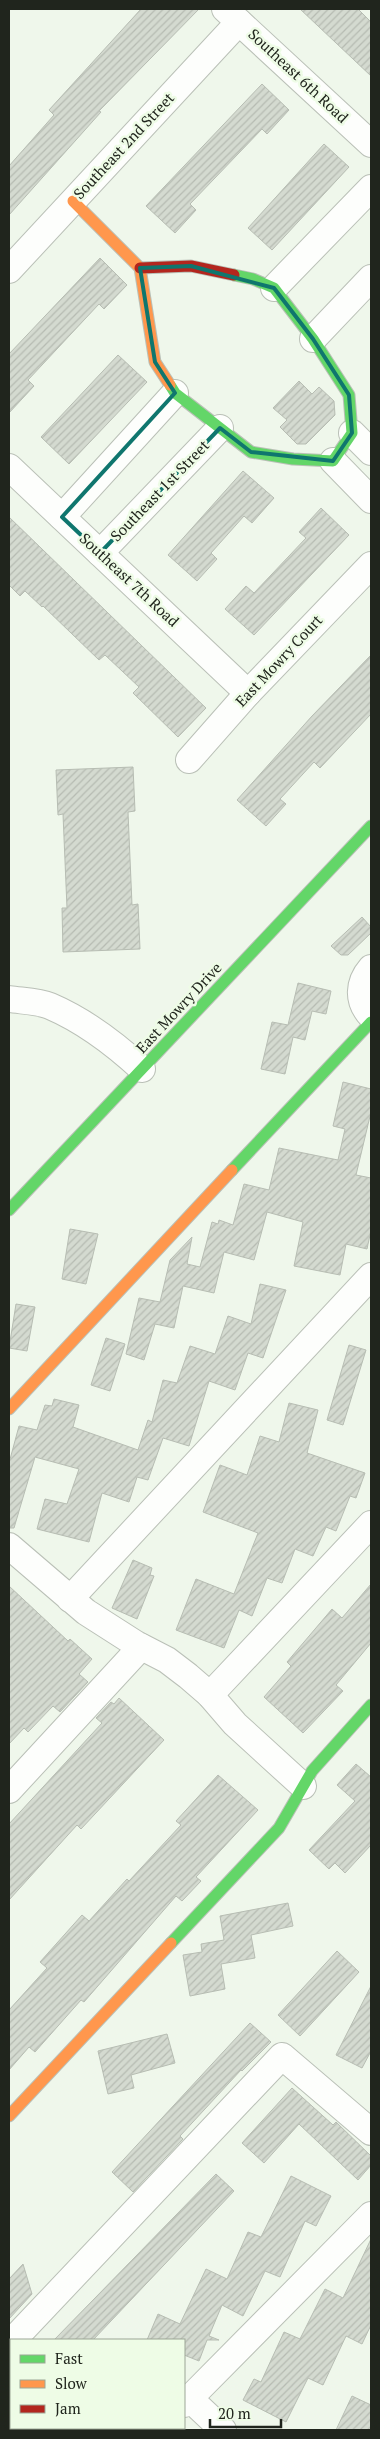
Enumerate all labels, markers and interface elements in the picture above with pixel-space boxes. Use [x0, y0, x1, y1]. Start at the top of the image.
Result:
street label: Southeast 6th Road [244, 24, 353, 127]
street label: Southeast 2nd Street [69, 87, 178, 203]
street label: Southeast 1st Street [106, 435, 213, 545]
street label: Southeast 7th Road [76, 528, 184, 631]
street label: East Mowry Court [230, 610, 326, 711]
street label: East Mowry Drive [131, 958, 226, 1057]
legend [10, 2339, 185, 2429]
text: Fast [55, 2348, 83, 2368]
text: Slow [55, 2373, 88, 2393]
scale bar [210, 2396, 281, 2428]
text: Jam [55, 2398, 81, 2418]
text: 20 m [218, 2403, 251, 2423]

